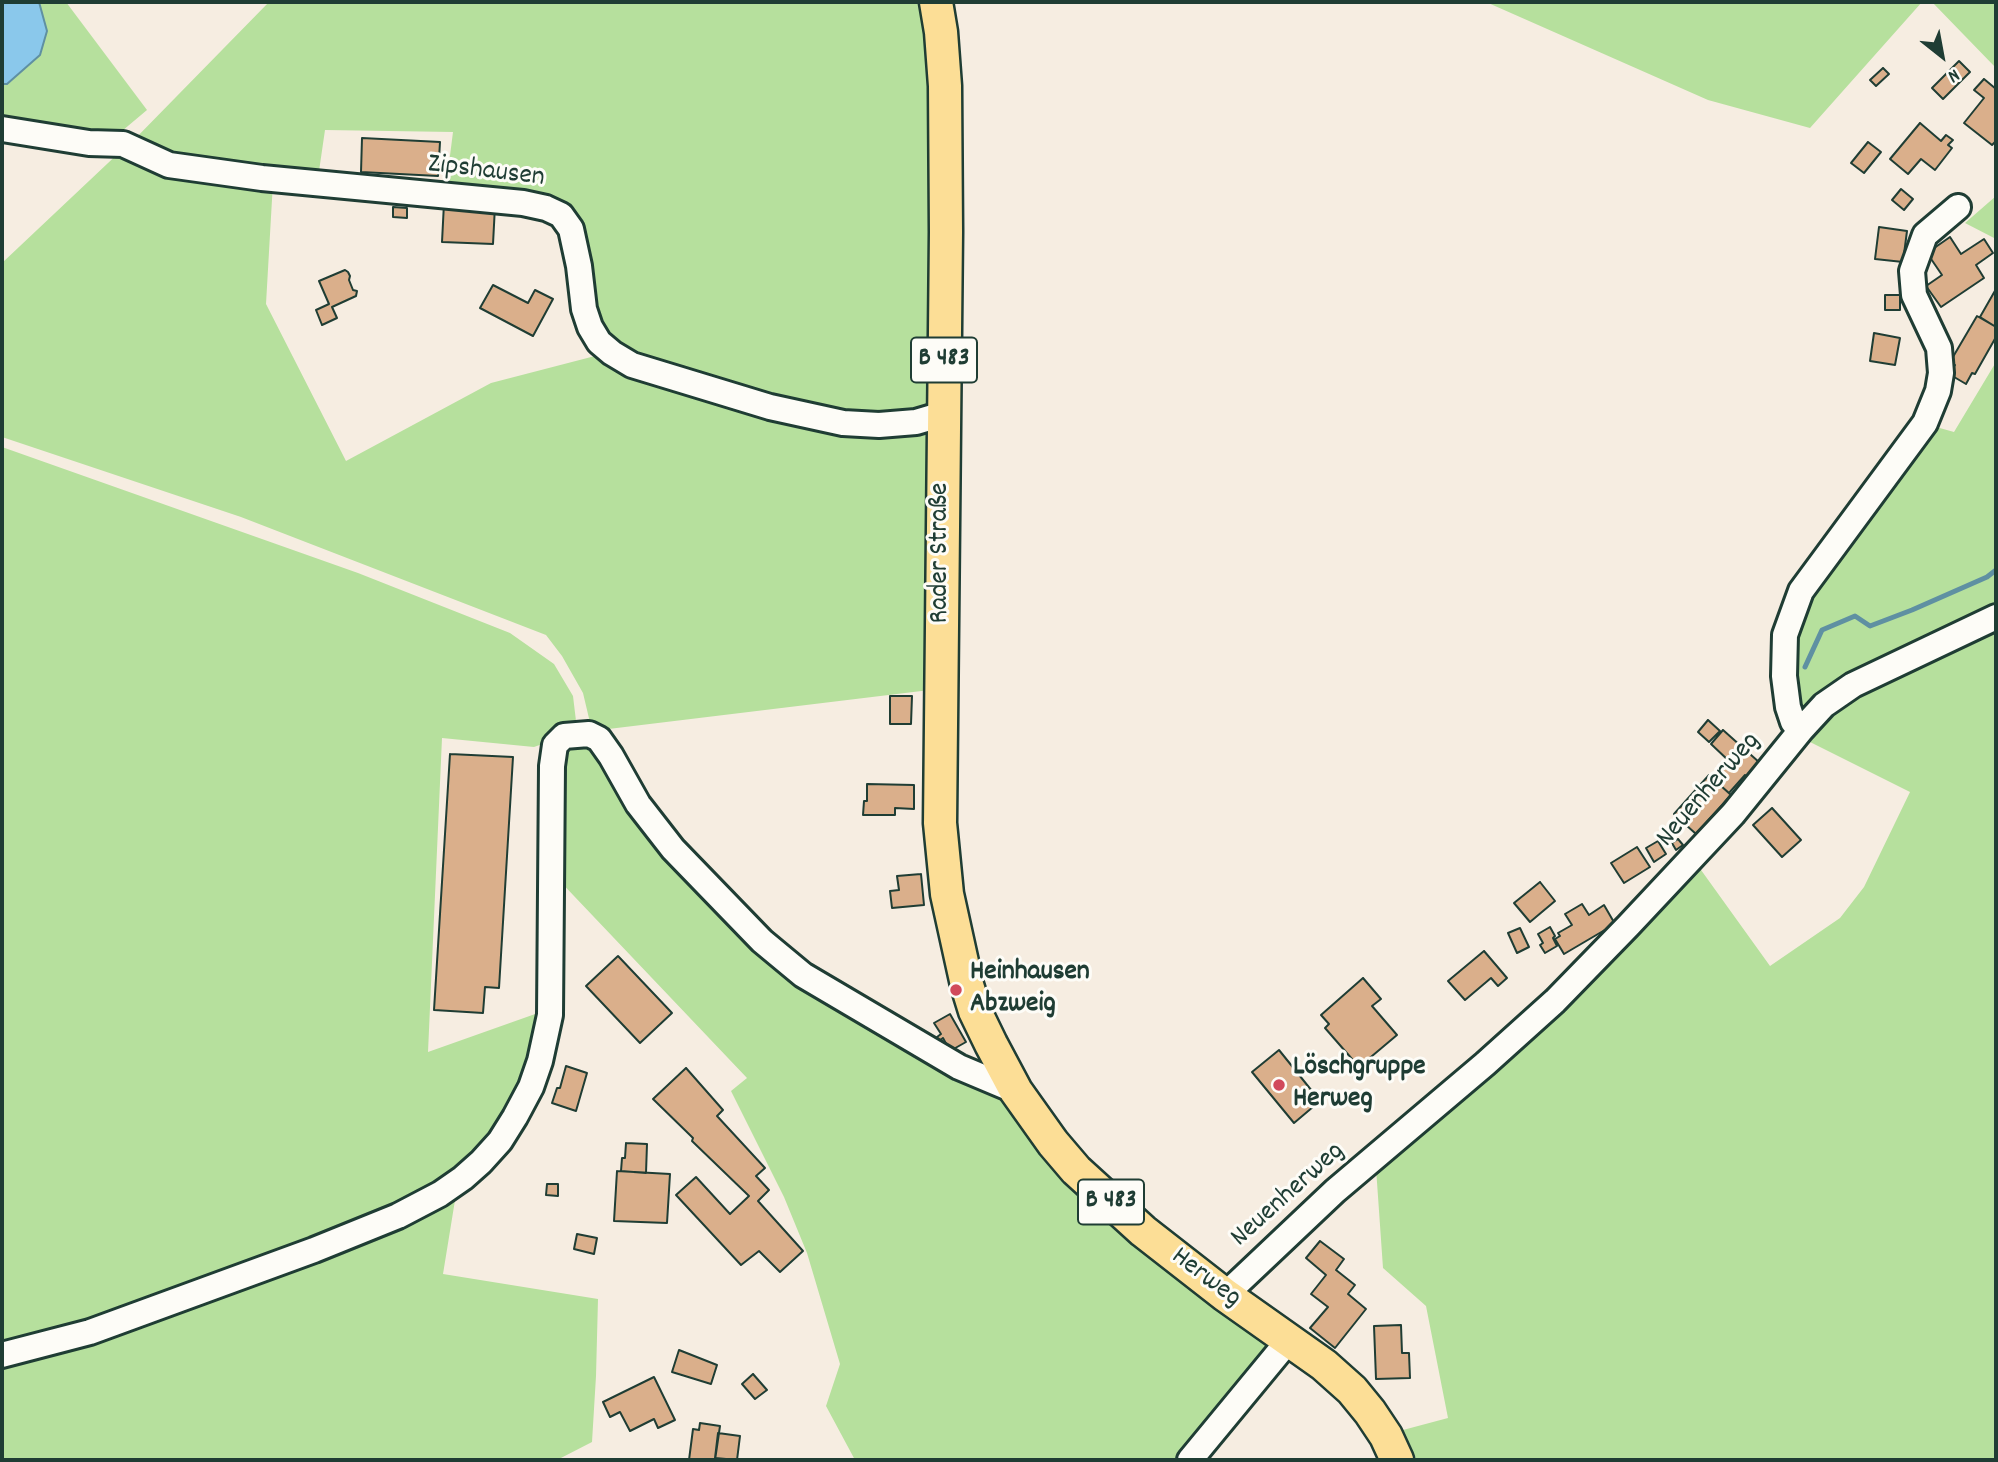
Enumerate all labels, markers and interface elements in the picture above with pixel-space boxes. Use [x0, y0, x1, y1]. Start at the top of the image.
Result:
north arrow [1907, 21, 1977, 91]
text: N [1942, 60, 1964, 88]
street label: Zipshausen [426, 149, 546, 197]
road number: B 483 [911, 338, 977, 382]
street label: Rader Straße [925, 483, 959, 623]
street label: Neuenherweg [1651, 727, 1769, 855]
place label: Heinhausen Abzweig [970, 957, 1090, 1023]
marker: Heinhausen Abzweig [948, 982, 964, 998]
place label: Löschgruppe Herweg [1293, 1052, 1426, 1118]
marker: Löschgruppe Herweg [1271, 1077, 1287, 1093]
street label: Neuenherweg [1225, 1136, 1353, 1256]
road number: B 483 [1078, 1180, 1144, 1224]
street label: Herweg [1163, 1242, 1247, 1316]

